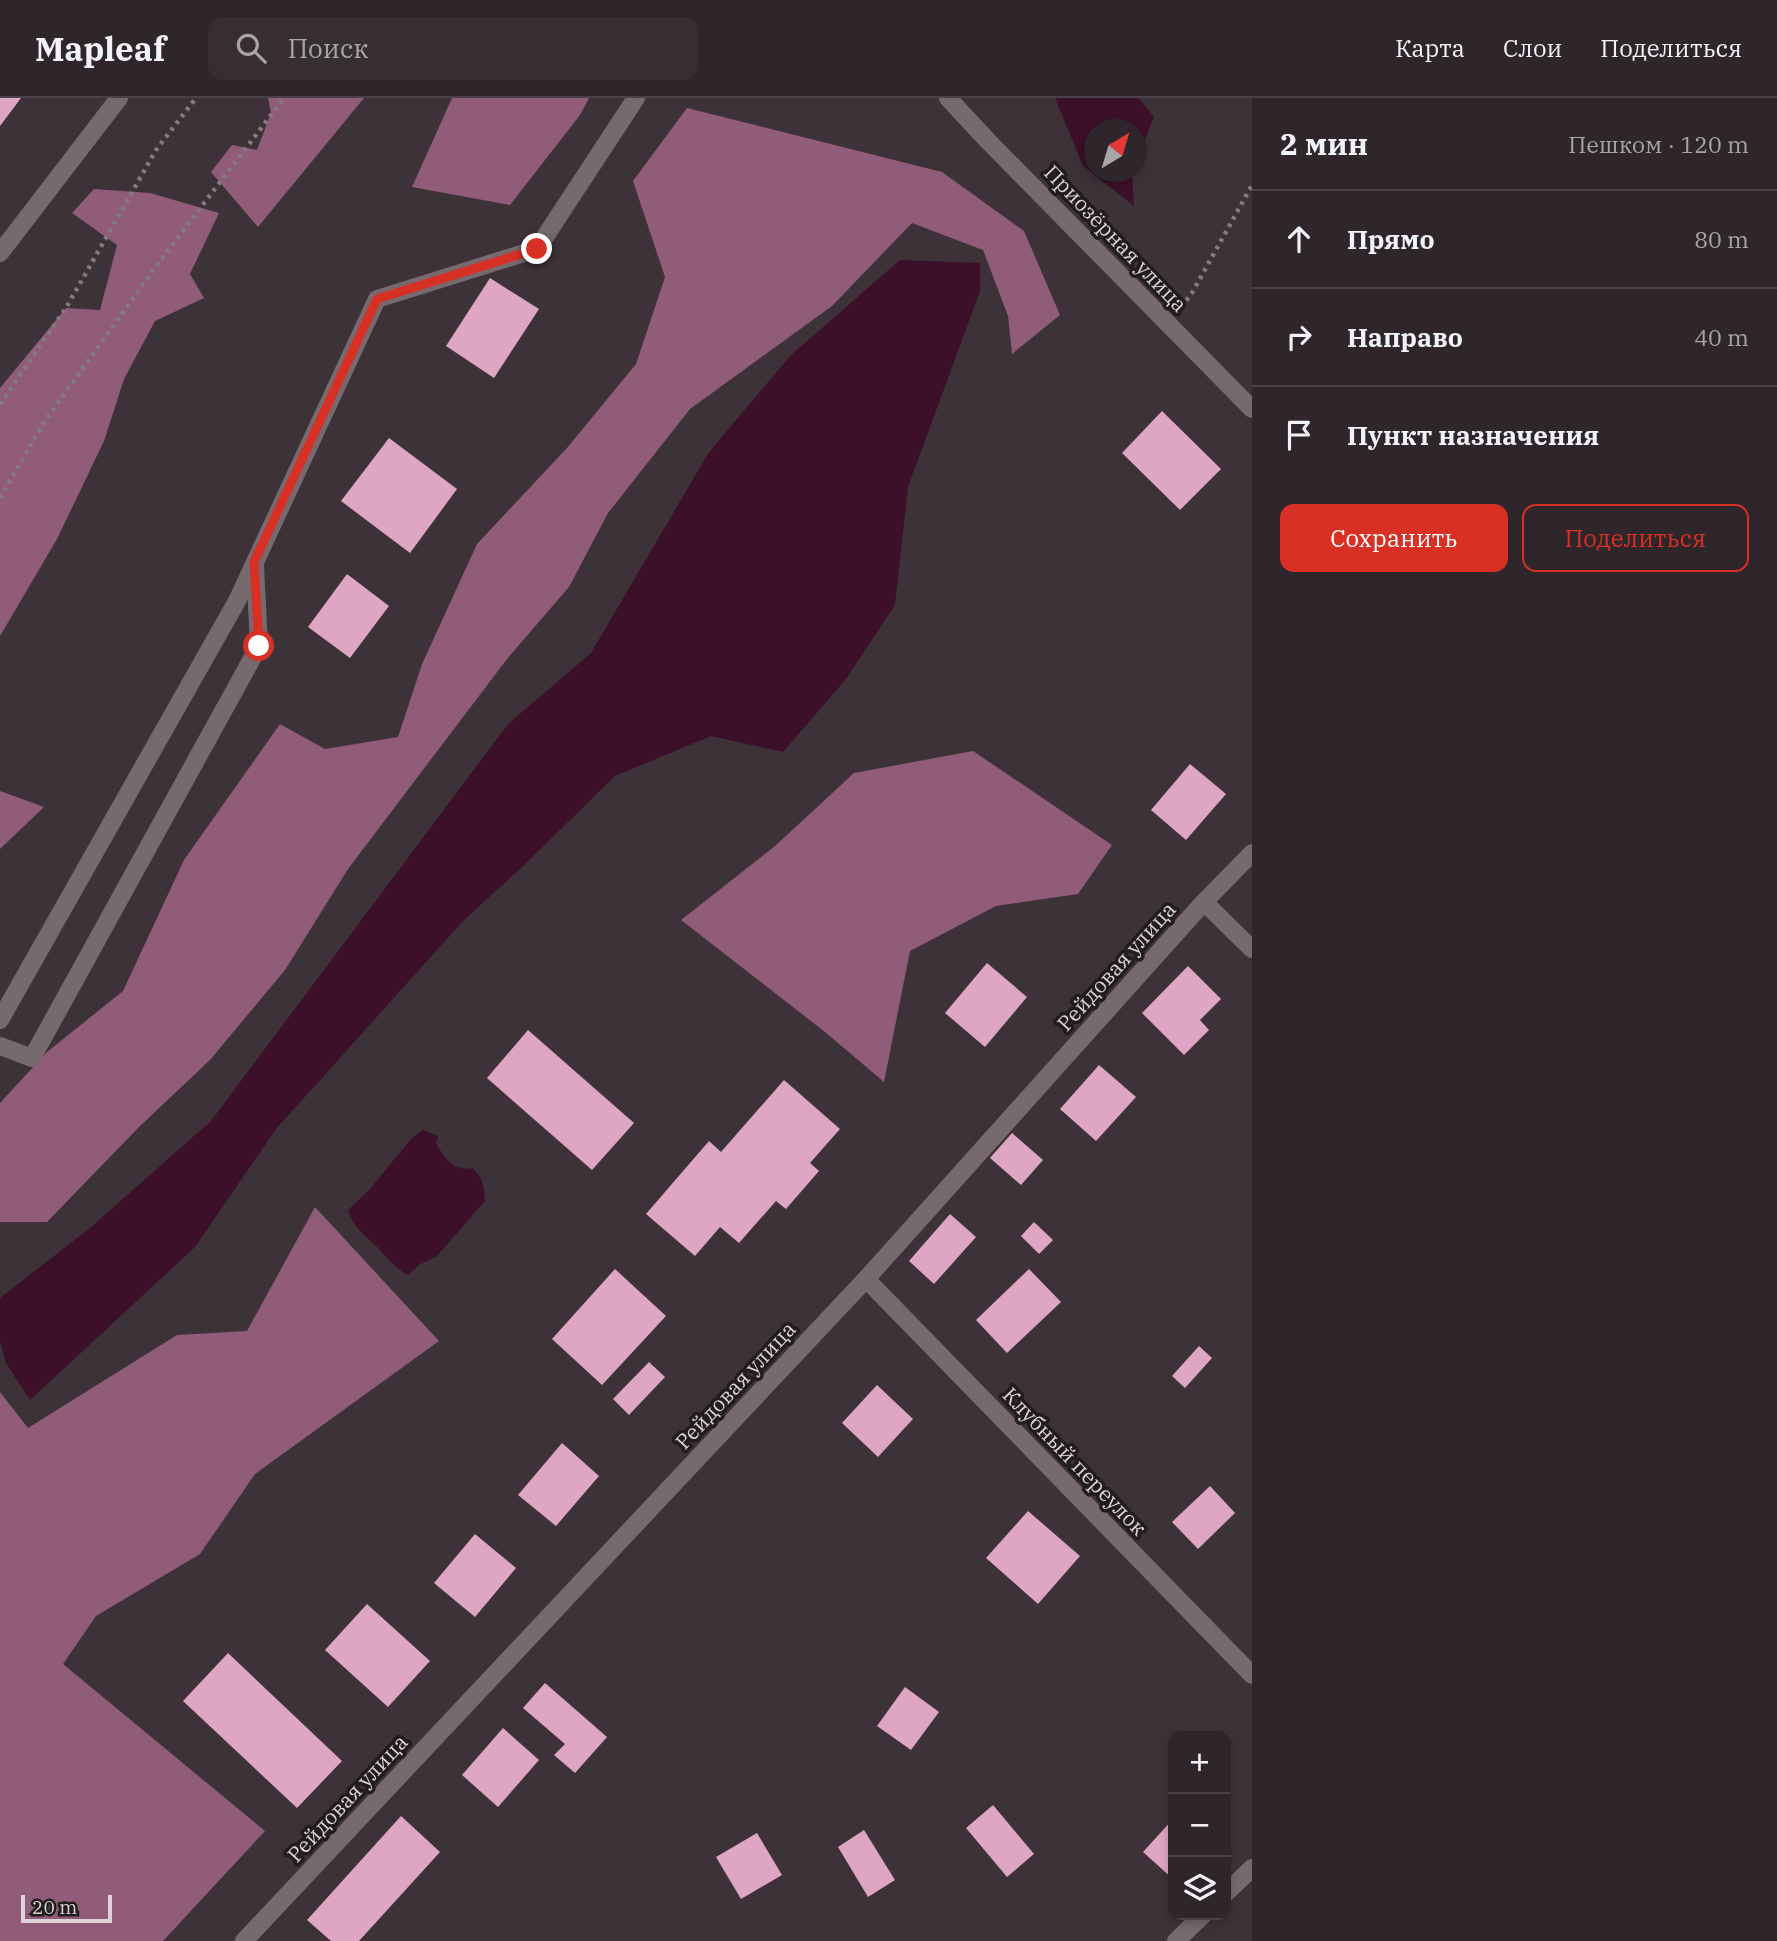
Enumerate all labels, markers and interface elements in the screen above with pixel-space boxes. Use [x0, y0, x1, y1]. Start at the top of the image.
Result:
search box [208, 17, 698, 80]
text: Mapleaf [35, 27, 166, 70]
icon: search [232, 29, 270, 67]
text: Поиск [288, 31, 368, 65]
text: Карта [1395, 32, 1465, 64]
text: Слои [1503, 32, 1562, 64]
text: Поделиться [1600, 32, 1742, 64]
north arrow [1084, 119, 1147, 182]
text: 2 мин [1280, 124, 1368, 163]
text: Пешком · 120 m [1568, 129, 1749, 159]
street label: Приозёрная улица [1038, 158, 1194, 318]
icon: ahead [1280, 220, 1318, 258]
text: Прямо [1347, 222, 1435, 256]
text: 80 m [1694, 224, 1749, 254]
route end [521, 233, 552, 264]
icon: right [1280, 318, 1318, 356]
text: Направо [1347, 320, 1463, 354]
text: 40 m [1694, 322, 1749, 352]
icon: arrive [1280, 416, 1318, 454]
text: Пункт назначения [1347, 418, 1599, 452]
button: Сохранить [1280, 504, 1508, 572]
button: Поделиться [1522, 504, 1749, 572]
route start [243, 630, 274, 661]
street label: Рейдовая улица [1050, 895, 1182, 1037]
street label: Рейдовая улица [669, 1315, 801, 1455]
street label: Клубный переулок [997, 1381, 1153, 1541]
street label: Рейдовая улица [281, 1728, 413, 1868]
map controls [1168, 1731, 1231, 1920]
button: + [1168, 1731, 1231, 1794]
button: − [1168, 1794, 1231, 1857]
button: layers [1168, 1857, 1231, 1920]
scale bar [21, 1892, 112, 1924]
text: 20 m [32, 1895, 77, 1919]

